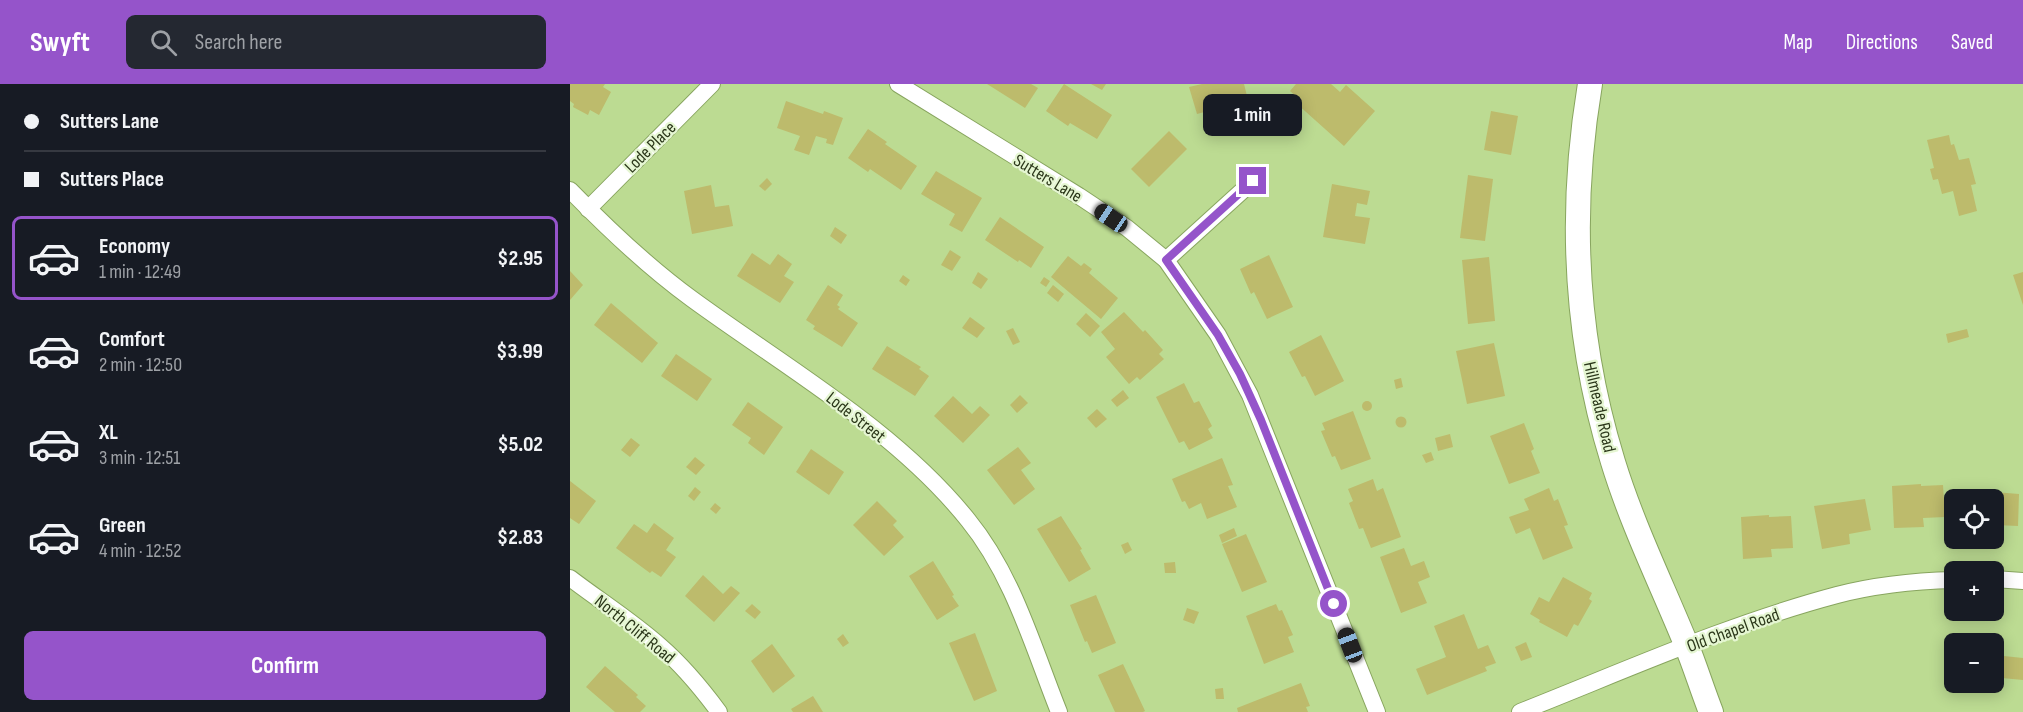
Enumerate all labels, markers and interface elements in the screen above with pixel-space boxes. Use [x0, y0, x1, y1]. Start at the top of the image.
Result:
search box [126, 15, 546, 69]
text: Swyft [30, 26, 90, 59]
icon: search [147, 26, 180, 59]
text: Search here [195, 29, 282, 56]
text: Map [1783, 30, 1813, 55]
text: Directions [1846, 30, 1918, 55]
text: Saved [1951, 30, 1993, 55]
callout: 1 min [1204, 94, 1302, 136]
text: 1 min [1234, 103, 1271, 127]
text: Sutters Lane [60, 108, 159, 135]
street label: Lode Place [620, 117, 680, 177]
street label: Sutters Lane [1010, 150, 1086, 207]
text: Sutters Place [60, 166, 164, 193]
route end [1239, 167, 1266, 194]
car [1091, 200, 1131, 236]
icon: car [27, 231, 81, 285]
text: Economy [99, 233, 170, 260]
text: $2.95 [497, 245, 543, 272]
text: 1 min · 12:49 [99, 260, 181, 284]
icon: car [27, 324, 81, 378]
text: Comfort [99, 326, 165, 353]
text: $3.99 [496, 338, 543, 365]
text: 2 min · 12:50 [99, 353, 182, 377]
street label: Hillmeade Road [1579, 360, 1620, 455]
street label: Lode Street [822, 388, 890, 447]
icon: car [27, 417, 81, 471]
text: XL [99, 419, 118, 446]
text: $5.02 [498, 431, 543, 458]
text: 3 min · 12:51 [99, 446, 180, 470]
map controls [1944, 489, 2004, 693]
button: locate [1944, 489, 2004, 549]
icon: car [27, 510, 81, 564]
text: Green [99, 512, 146, 539]
text: $2.83 [497, 524, 543, 551]
text: 4 min · 12:52 [99, 539, 182, 563]
button: + [1944, 561, 2004, 621]
route start [1320, 590, 1347, 617]
street label: North Cliff Road [590, 591, 679, 668]
street label: Old Chapel Road [1684, 604, 1782, 657]
car [1335, 625, 1365, 665]
button: Confirm [24, 631, 546, 700]
button: − [1944, 633, 2004, 693]

